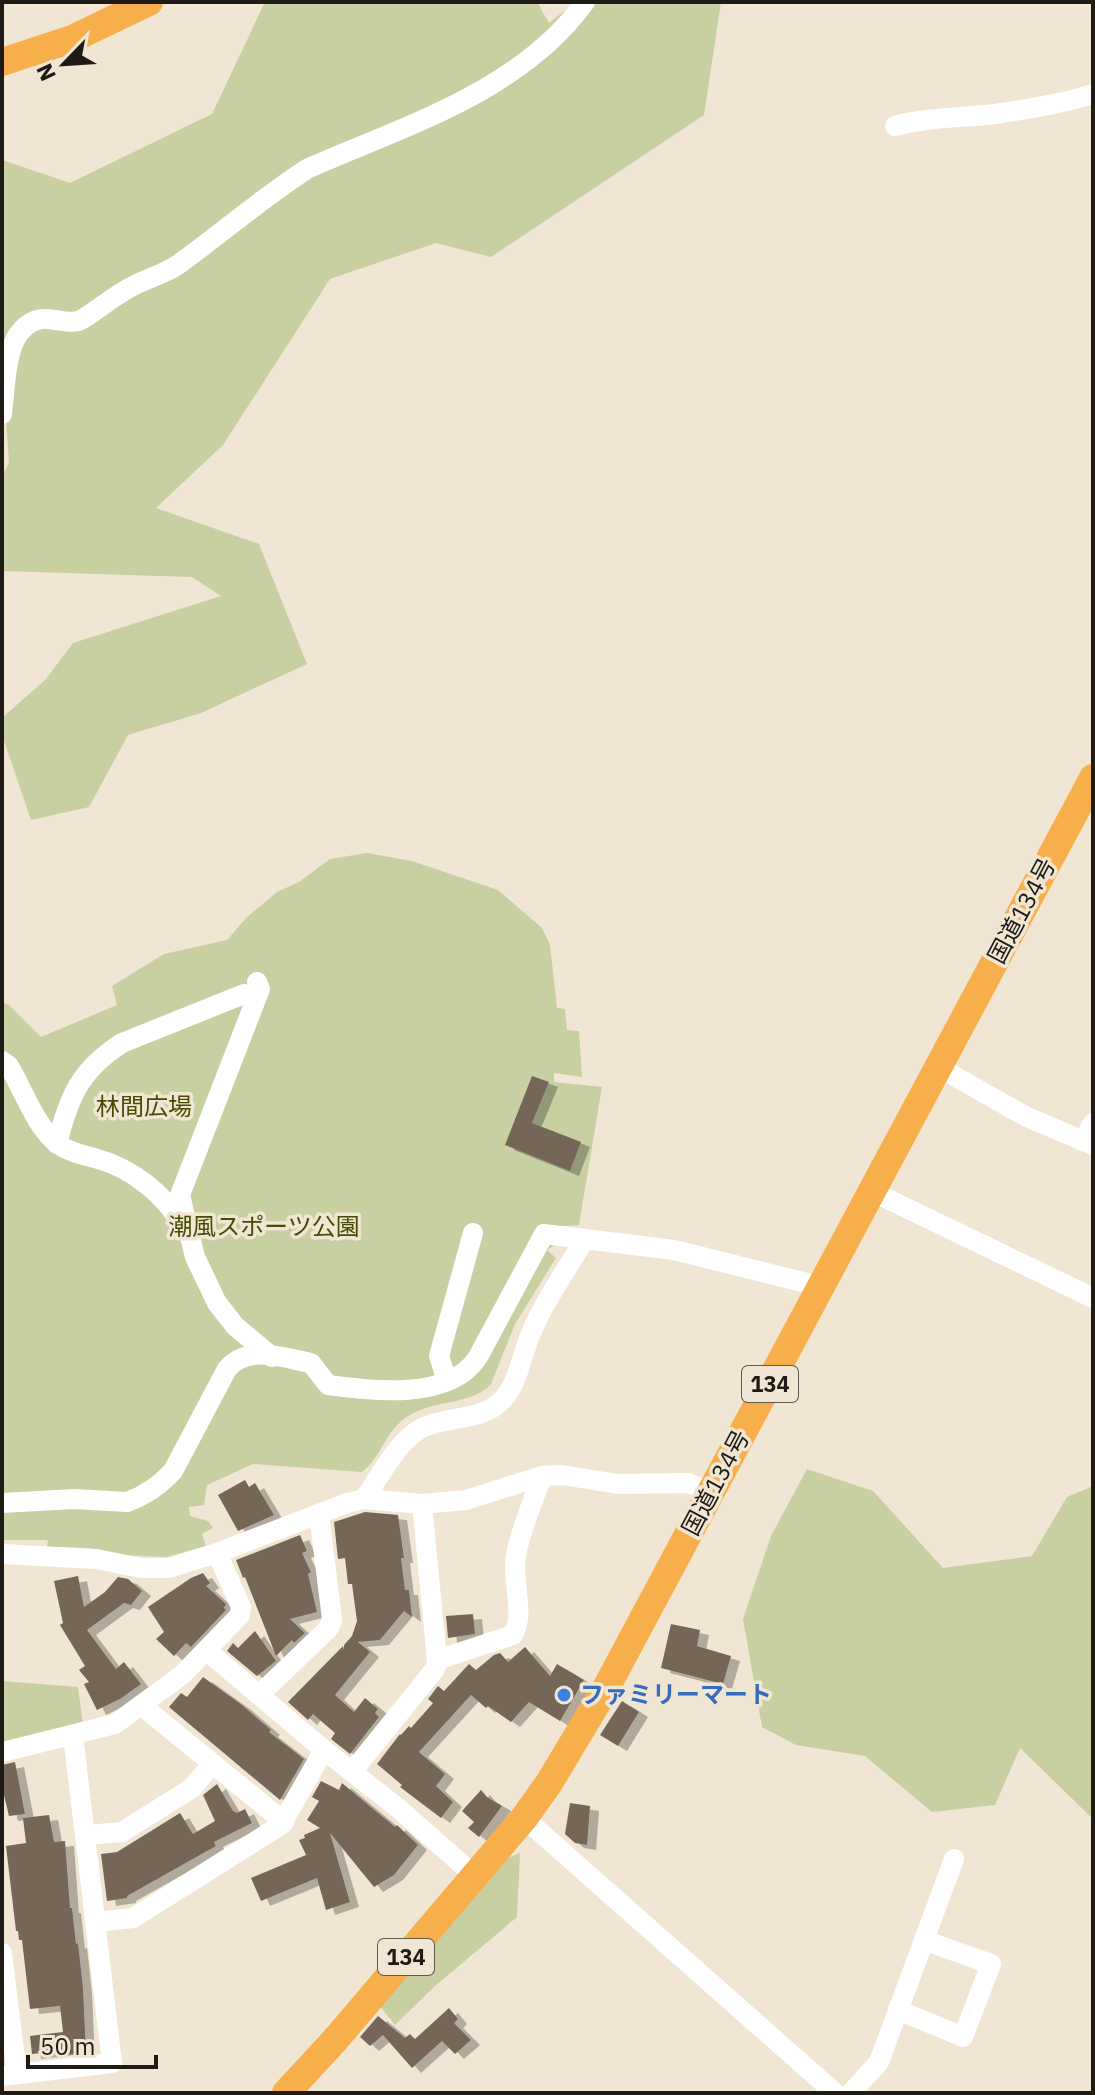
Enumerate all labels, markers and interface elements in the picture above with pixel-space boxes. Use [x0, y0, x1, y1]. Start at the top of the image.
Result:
north arrow [24, 24, 104, 104]
text: N [29, 59, 62, 86]
street label: 国道134号 [980, 852, 1062, 969]
park label: 林間広場 [96, 1090, 192, 1122]
park label: 潮風スポーツ公園 [168, 1210, 360, 1242]
road number: 134 [742, 1366, 798, 1402]
street label: 国道134号 [674, 1424, 756, 1541]
place label: ファミリーマート [580, 1678, 772, 1710]
marker: ファミリーマート [555, 1686, 573, 1704]
road number: 134 [378, 1939, 434, 1975]
scale bar [28, 2019, 156, 2069]
text: 50 m [40, 2030, 95, 2062]

